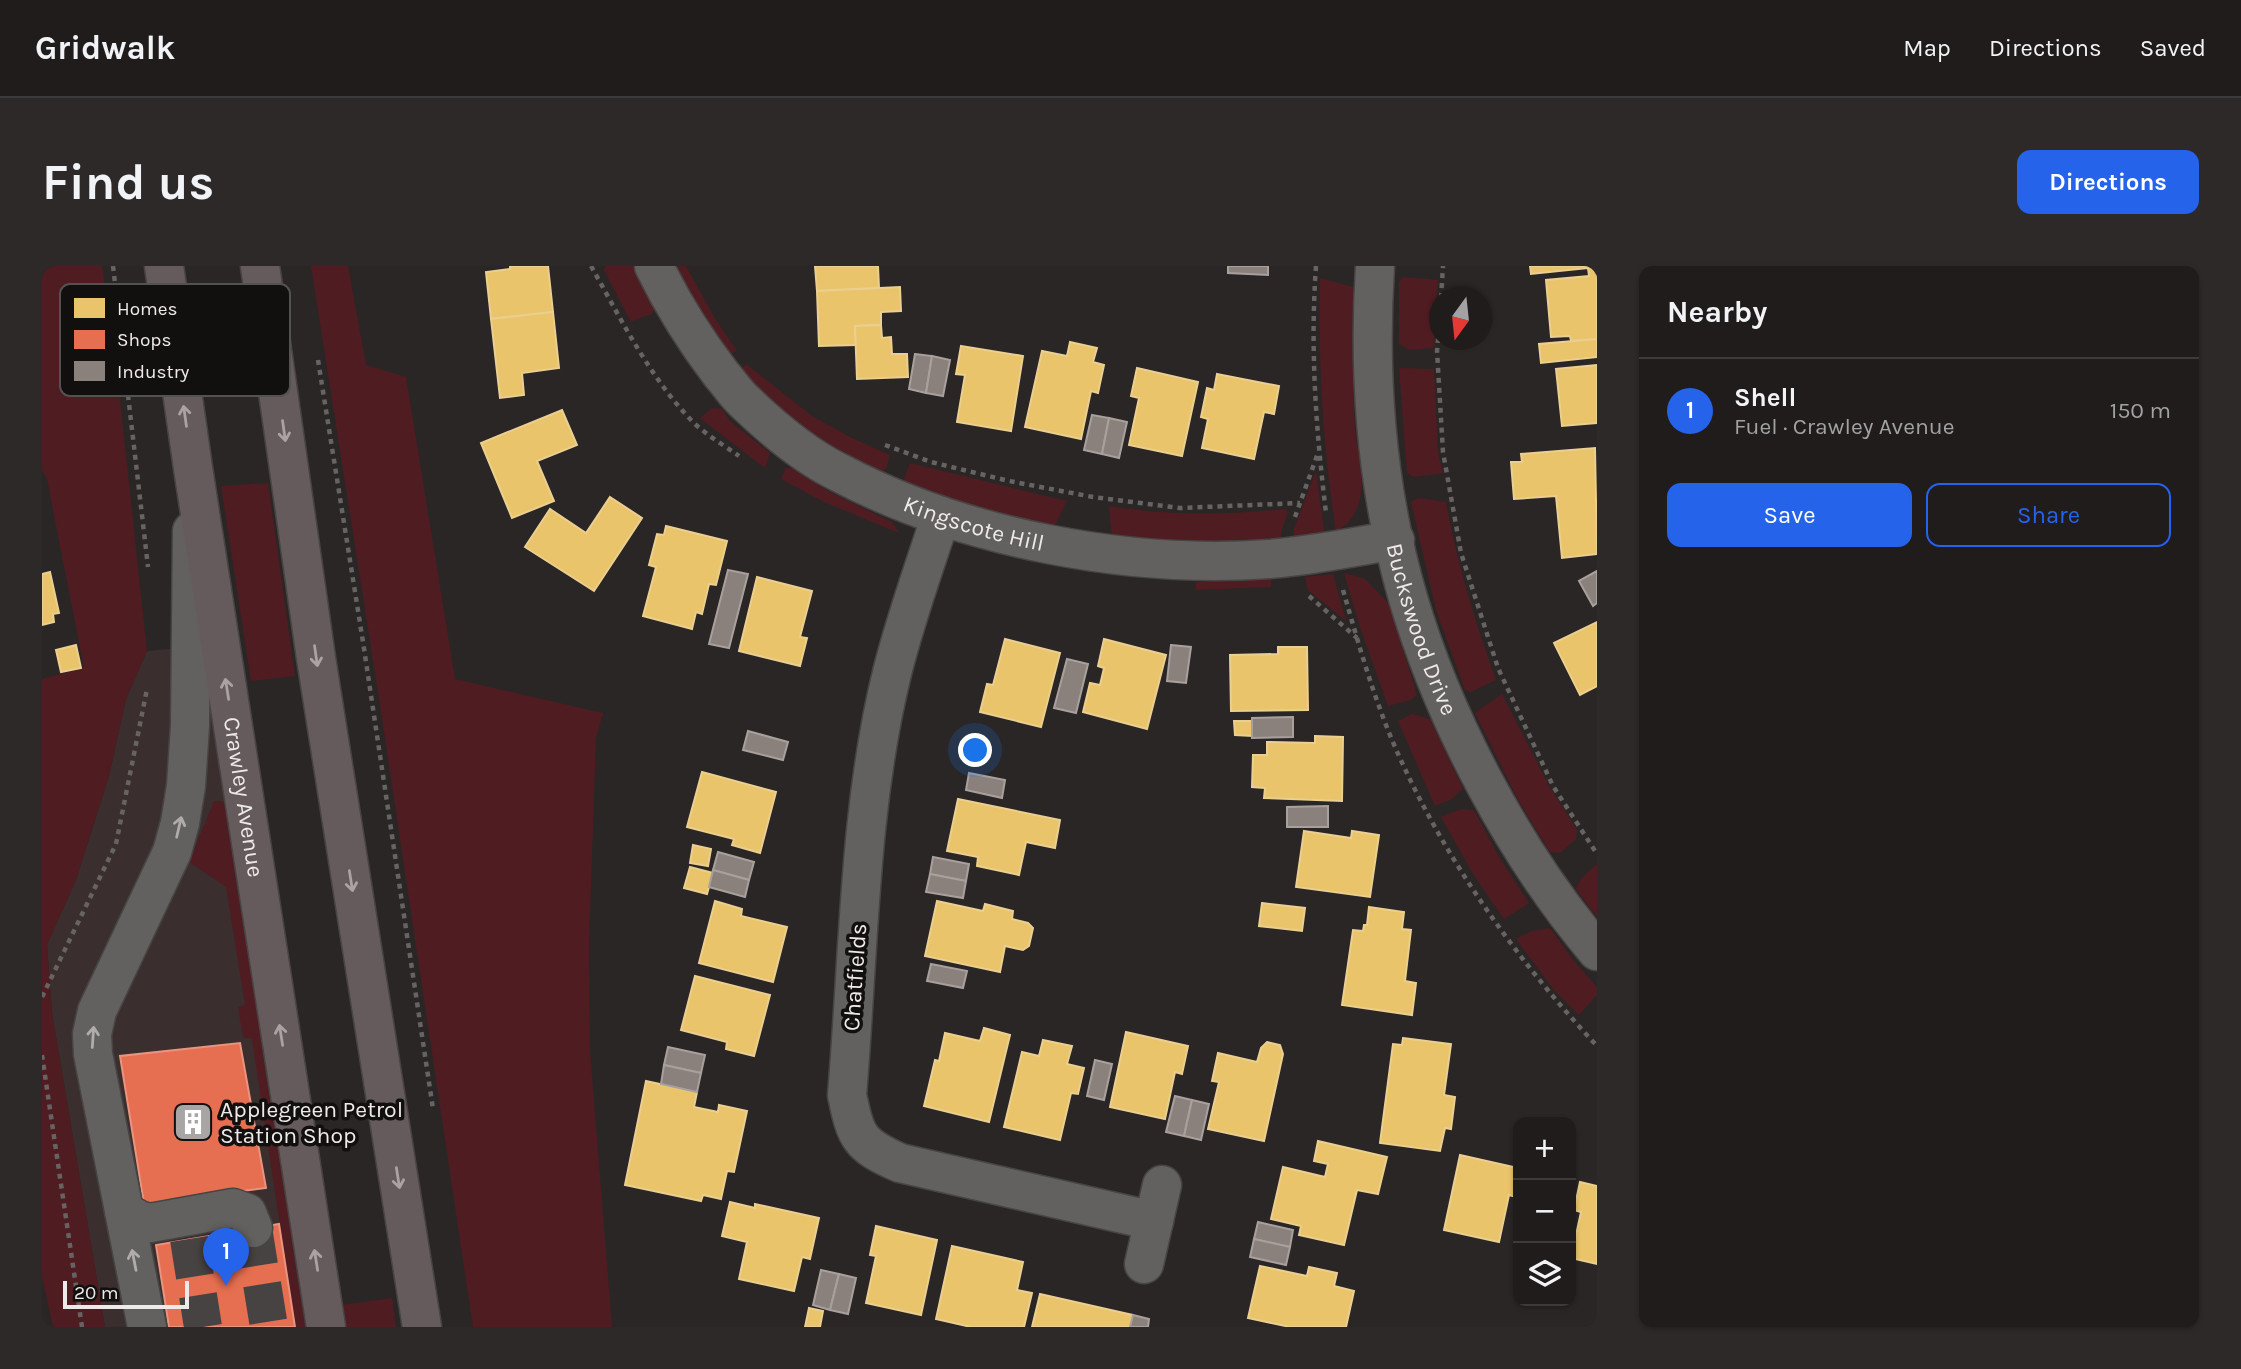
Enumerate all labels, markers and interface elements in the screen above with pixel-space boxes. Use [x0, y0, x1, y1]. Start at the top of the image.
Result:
text: Gridwalk [35, 29, 175, 67]
text: Map [1903, 34, 1951, 62]
text: Directions [1989, 34, 2102, 62]
text: Saved [2140, 34, 2206, 62]
button: Directions [2017, 150, 2199, 214]
text: Find us [42, 154, 214, 211]
legend [60, 284, 290, 396]
north arrow [1429, 287, 1492, 350]
text: Nearby [1667, 294, 1767, 330]
text: Homes [117, 298, 178, 320]
text: Shops [117, 329, 171, 351]
text: Industry [117, 361, 190, 383]
text: Shell [1734, 382, 1796, 413]
text: 1 [1686, 397, 1694, 424]
text: 150 m [2110, 397, 2171, 424]
one-way arrow [178, 405, 191, 428]
text: Fuel · Crawley Avenue [1734, 413, 1955, 440]
one-way arrow [278, 419, 291, 441]
button: Save [1667, 483, 1912, 547]
button: Share [1926, 483, 2171, 547]
street label: Kingscote Hill [900, 490, 1047, 557]
street label: Buckswood Drive [1381, 541, 1463, 719]
one-way arrow [310, 644, 323, 667]
one-way arrow [220, 678, 233, 701]
street label: Crawley Avenue [218, 715, 270, 879]
your location [958, 733, 992, 767]
one-way arrow [172, 816, 186, 839]
one-way arrow [345, 869, 358, 891]
street label: Chatfields [838, 922, 872, 1032]
one-way arrow [274, 1024, 287, 1047]
one-way arrow [87, 1026, 100, 1049]
place label: Applegreen Petrol Station Shop [220, 1096, 403, 1149]
building icon: Applegreen Petrol Station Shop [172, 1101, 214, 1143]
map controls [1513, 1117, 1576, 1306]
button: + [1513, 1117, 1576, 1180]
one-way arrow [392, 1166, 405, 1189]
button: − [1513, 1180, 1576, 1243]
pin: 1 [203, 1228, 249, 1286]
button: layers [1513, 1243, 1576, 1306]
one-way arrow [126, 1249, 140, 1272]
one-way arrow [309, 1249, 322, 1271]
scale bar [63, 1278, 189, 1310]
text: 20 m [74, 1282, 119, 1304]

